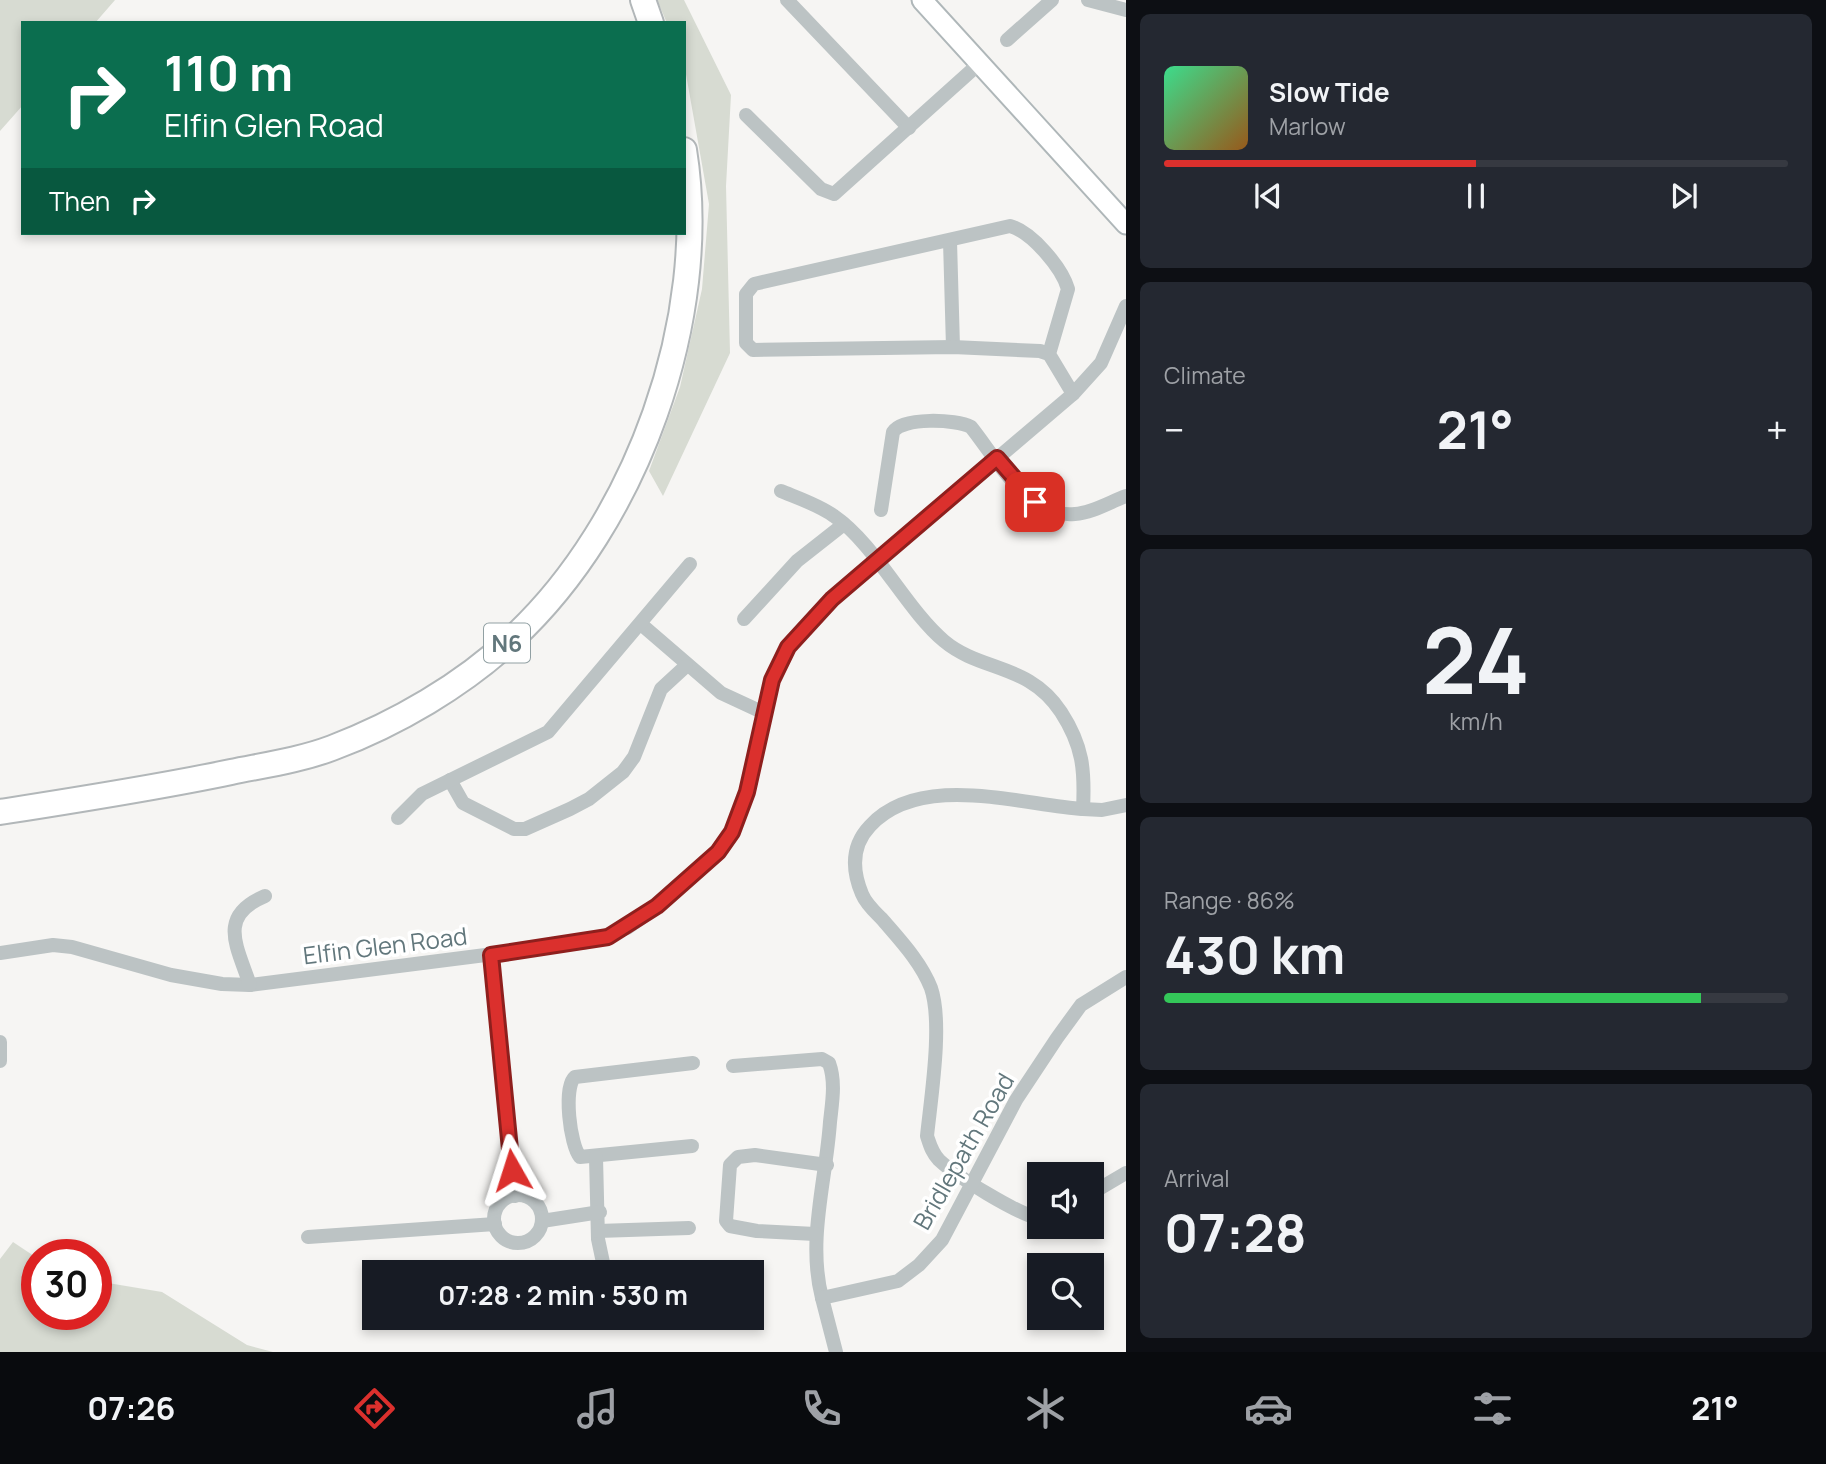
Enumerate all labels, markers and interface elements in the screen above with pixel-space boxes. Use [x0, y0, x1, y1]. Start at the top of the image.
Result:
text: 110 m [164, 39, 293, 106]
icon: right [49, 49, 140, 140]
text: Slow Tide [1269, 74, 1390, 110]
text: Elfin Glen Road [164, 103, 384, 147]
text: Marlow [1269, 110, 1346, 142]
icon: previous [1249, 177, 1287, 215]
icon: pause [1457, 177, 1495, 215]
icon: next [1665, 177, 1703, 215]
icon: right [124, 182, 162, 220]
text: Then [49, 183, 110, 219]
text: Climate [1164, 359, 1246, 391]
text: 21° [1437, 394, 1514, 465]
text: − [1164, 403, 1185, 455]
text: + [1766, 403, 1788, 455]
pin [1005, 472, 1065, 532]
icon: arrive [1016, 483, 1054, 521]
text: 24 [1422, 597, 1530, 721]
road number: N6 [484, 624, 530, 663]
text: km/h [1449, 705, 1503, 737]
text: Range · 86% [1164, 884, 1295, 916]
street label: Elfin Glen Road [301, 919, 469, 971]
text: 430 km [1164, 919, 1345, 990]
street label: Bridlepath Road [905, 1067, 1021, 1235]
position arrow [475, 1133, 549, 1207]
map controls [1027, 1162, 1104, 1330]
button: sound [1027, 1162, 1104, 1239]
text: Arrival [1164, 1162, 1230, 1194]
text: 07:28 [1164, 1197, 1307, 1268]
speed limit sign: 30 [21, 1239, 112, 1330]
button: search [1027, 1253, 1104, 1330]
text: 07:28 · 2 min · 530 m [438, 1277, 688, 1313]
icon: directions [350, 1384, 399, 1433]
icon: music [573, 1384, 622, 1433]
icon: phone [797, 1384, 846, 1433]
icon: climate [1021, 1384, 1070, 1433]
icon: car [1244, 1384, 1293, 1433]
icon: filters [1468, 1384, 1517, 1433]
text: 07:26 [87, 1386, 175, 1430]
text: 21° [1691, 1386, 1739, 1430]

